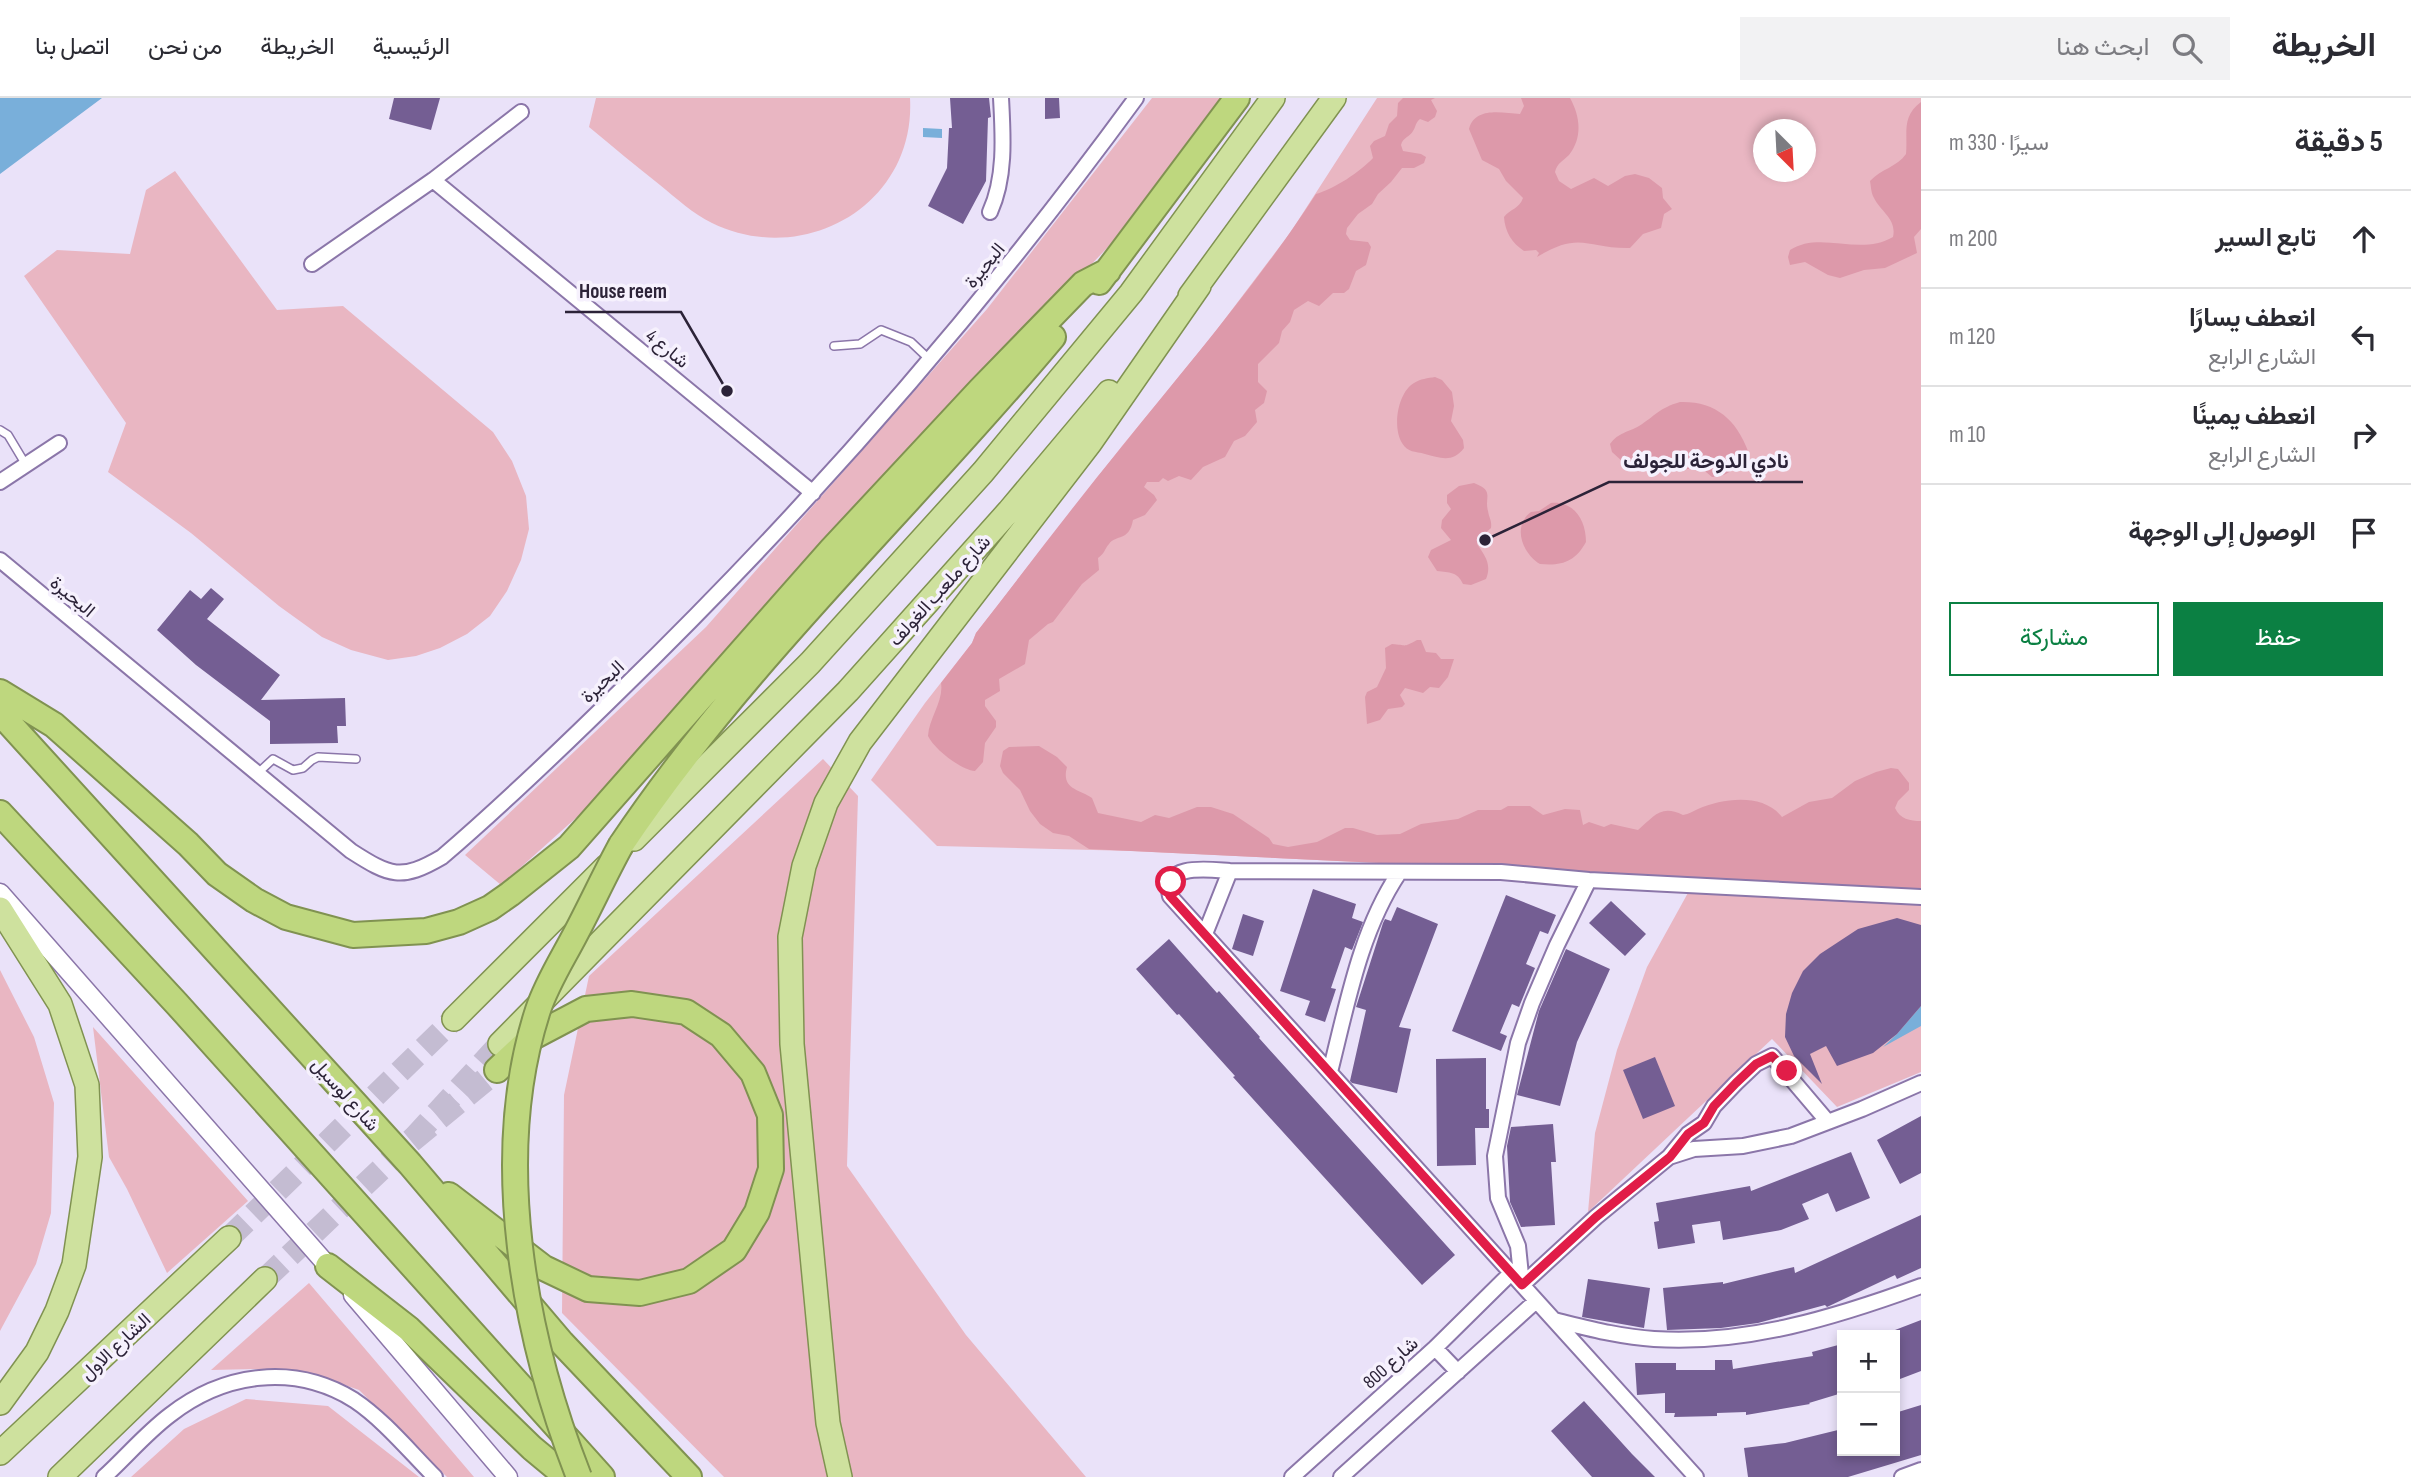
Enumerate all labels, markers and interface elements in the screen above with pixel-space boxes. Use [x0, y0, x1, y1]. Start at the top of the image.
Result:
search box [1740, 17, 2230, 80]
text: الخريطة [2272, 26, 2376, 66]
icon: search [2168, 29, 2206, 67]
text: اتصل بنا [35, 32, 110, 61]
text: من نحن [148, 32, 222, 61]
text: الخريطة [260, 32, 335, 61]
text: الرئيسية [373, 32, 450, 61]
text: ابحث هنا [2056, 32, 2150, 63]
north arrow [1753, 119, 1816, 182]
text: 5 دقيقة [2294, 124, 2383, 160]
text: سيرًا · 330 m [1949, 129, 2049, 157]
icon: ahead [2345, 220, 2383, 258]
text: تابع السير [2215, 223, 2316, 254]
text: 200 m [1949, 225, 1997, 253]
street label: البحيرة [960, 239, 1010, 293]
callout: House reem [565, 270, 681, 312]
text: House reem [579, 279, 667, 304]
text: انعطف يسارًا [2189, 303, 2316, 334]
icon: left [2345, 318, 2383, 356]
text: 120 m [1949, 323, 1996, 351]
street label: شارع 4 [641, 325, 693, 374]
text: الشارع الرابع [2208, 343, 2316, 371]
text: انعطف يمينًا [2192, 401, 2316, 432]
icon: right [2345, 416, 2383, 454]
text: 10 m [1949, 421, 1986, 449]
callout: نادي الدوحة للجولف [1609, 440, 1803, 482]
text: الشارع الرابع [2208, 441, 2316, 469]
text: نادي الدوحة للجولف [1623, 449, 1789, 478]
icon: arrive [2345, 514, 2383, 552]
text: الوصول إلى الوجهة [2128, 517, 2316, 548]
street label: شارع ملعب الغولف [884, 531, 996, 651]
street label: البحيرة [45, 572, 99, 623]
button: مشاركة [1949, 602, 2159, 676]
button: حفظ [2173, 602, 2383, 676]
street label: البحيرة [576, 656, 630, 708]
route start [1155, 866, 1186, 897]
street label: شارع لوسيل [306, 1054, 384, 1136]
route end [1771, 1055, 1802, 1086]
street label: الشارع الاول [76, 1309, 156, 1386]
map controls [1837, 1330, 1900, 1456]
button: + [1837, 1330, 1900, 1393]
street label: شارع 800 [1359, 1332, 1423, 1394]
button: − [1837, 1393, 1900, 1456]

